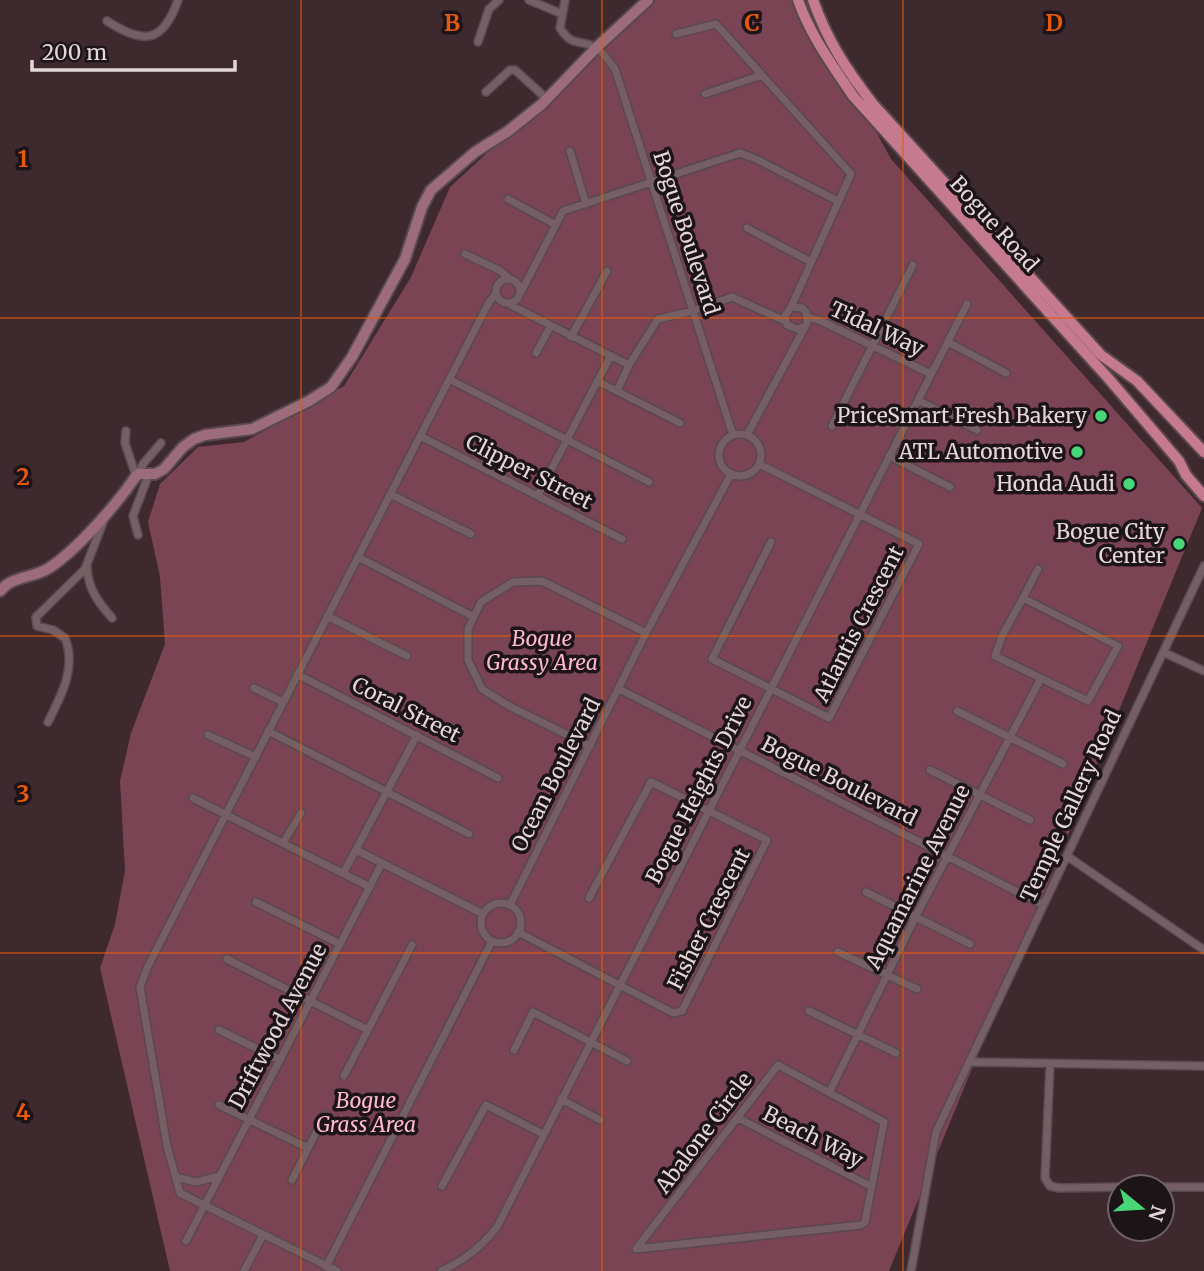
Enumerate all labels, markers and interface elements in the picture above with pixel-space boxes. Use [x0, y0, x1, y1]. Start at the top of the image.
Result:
text: B [444, 8, 460, 37]
text: C [744, 8, 760, 37]
text: D [1045, 8, 1063, 37]
scale bar [32, 28, 234, 72]
text: 200 m [42, 39, 107, 66]
text: 1 [18, 144, 29, 173]
street label: Bogue Boulevard [647, 147, 726, 319]
street label: Bogue Road [944, 170, 1045, 277]
street label: Tidal Way [826, 295, 929, 362]
place label: PriceSmart Fresh Bakery [837, 402, 1088, 429]
marker: PriceSmart Fresh Bakery [1093, 408, 1109, 424]
street label: Clipper Street [461, 428, 597, 515]
place label: ATL Automotive [898, 438, 1063, 465]
marker: ATL Automotive [1069, 444, 1085, 460]
text: 2 [16, 462, 30, 491]
place label: Honda Audi [996, 470, 1115, 497]
marker: Honda Audi [1121, 476, 1137, 492]
place label: Bogue City Center [1056, 518, 1166, 569]
marker: Bogue City Center [1171, 536, 1187, 552]
street label: Atlantis Crescent [807, 541, 910, 707]
park label: Bogue Grassy Area [486, 625, 598, 676]
street label: Coral Street [348, 671, 465, 748]
street label: Bogue Heights Drive [640, 691, 758, 888]
street label: Ocean Boulevard [505, 693, 606, 856]
street label: Temple Gallery Road [1014, 705, 1127, 906]
street label: Bogue Boulevard [757, 730, 922, 832]
text: 3 [16, 779, 30, 808]
street label: Aquamarine Avenue [859, 780, 976, 974]
street label: Fisher Crescent [661, 843, 756, 994]
street label: Driftwood Avenue [223, 938, 333, 1113]
street label: Abalone Circle [649, 1067, 758, 1199]
park label: Bogue Grass Area [316, 1087, 416, 1138]
text: 4 [16, 1097, 31, 1126]
street label: Beach Way [758, 1100, 869, 1174]
north arrow [1106, 1173, 1176, 1243]
text: N [1143, 1202, 1171, 1224]

